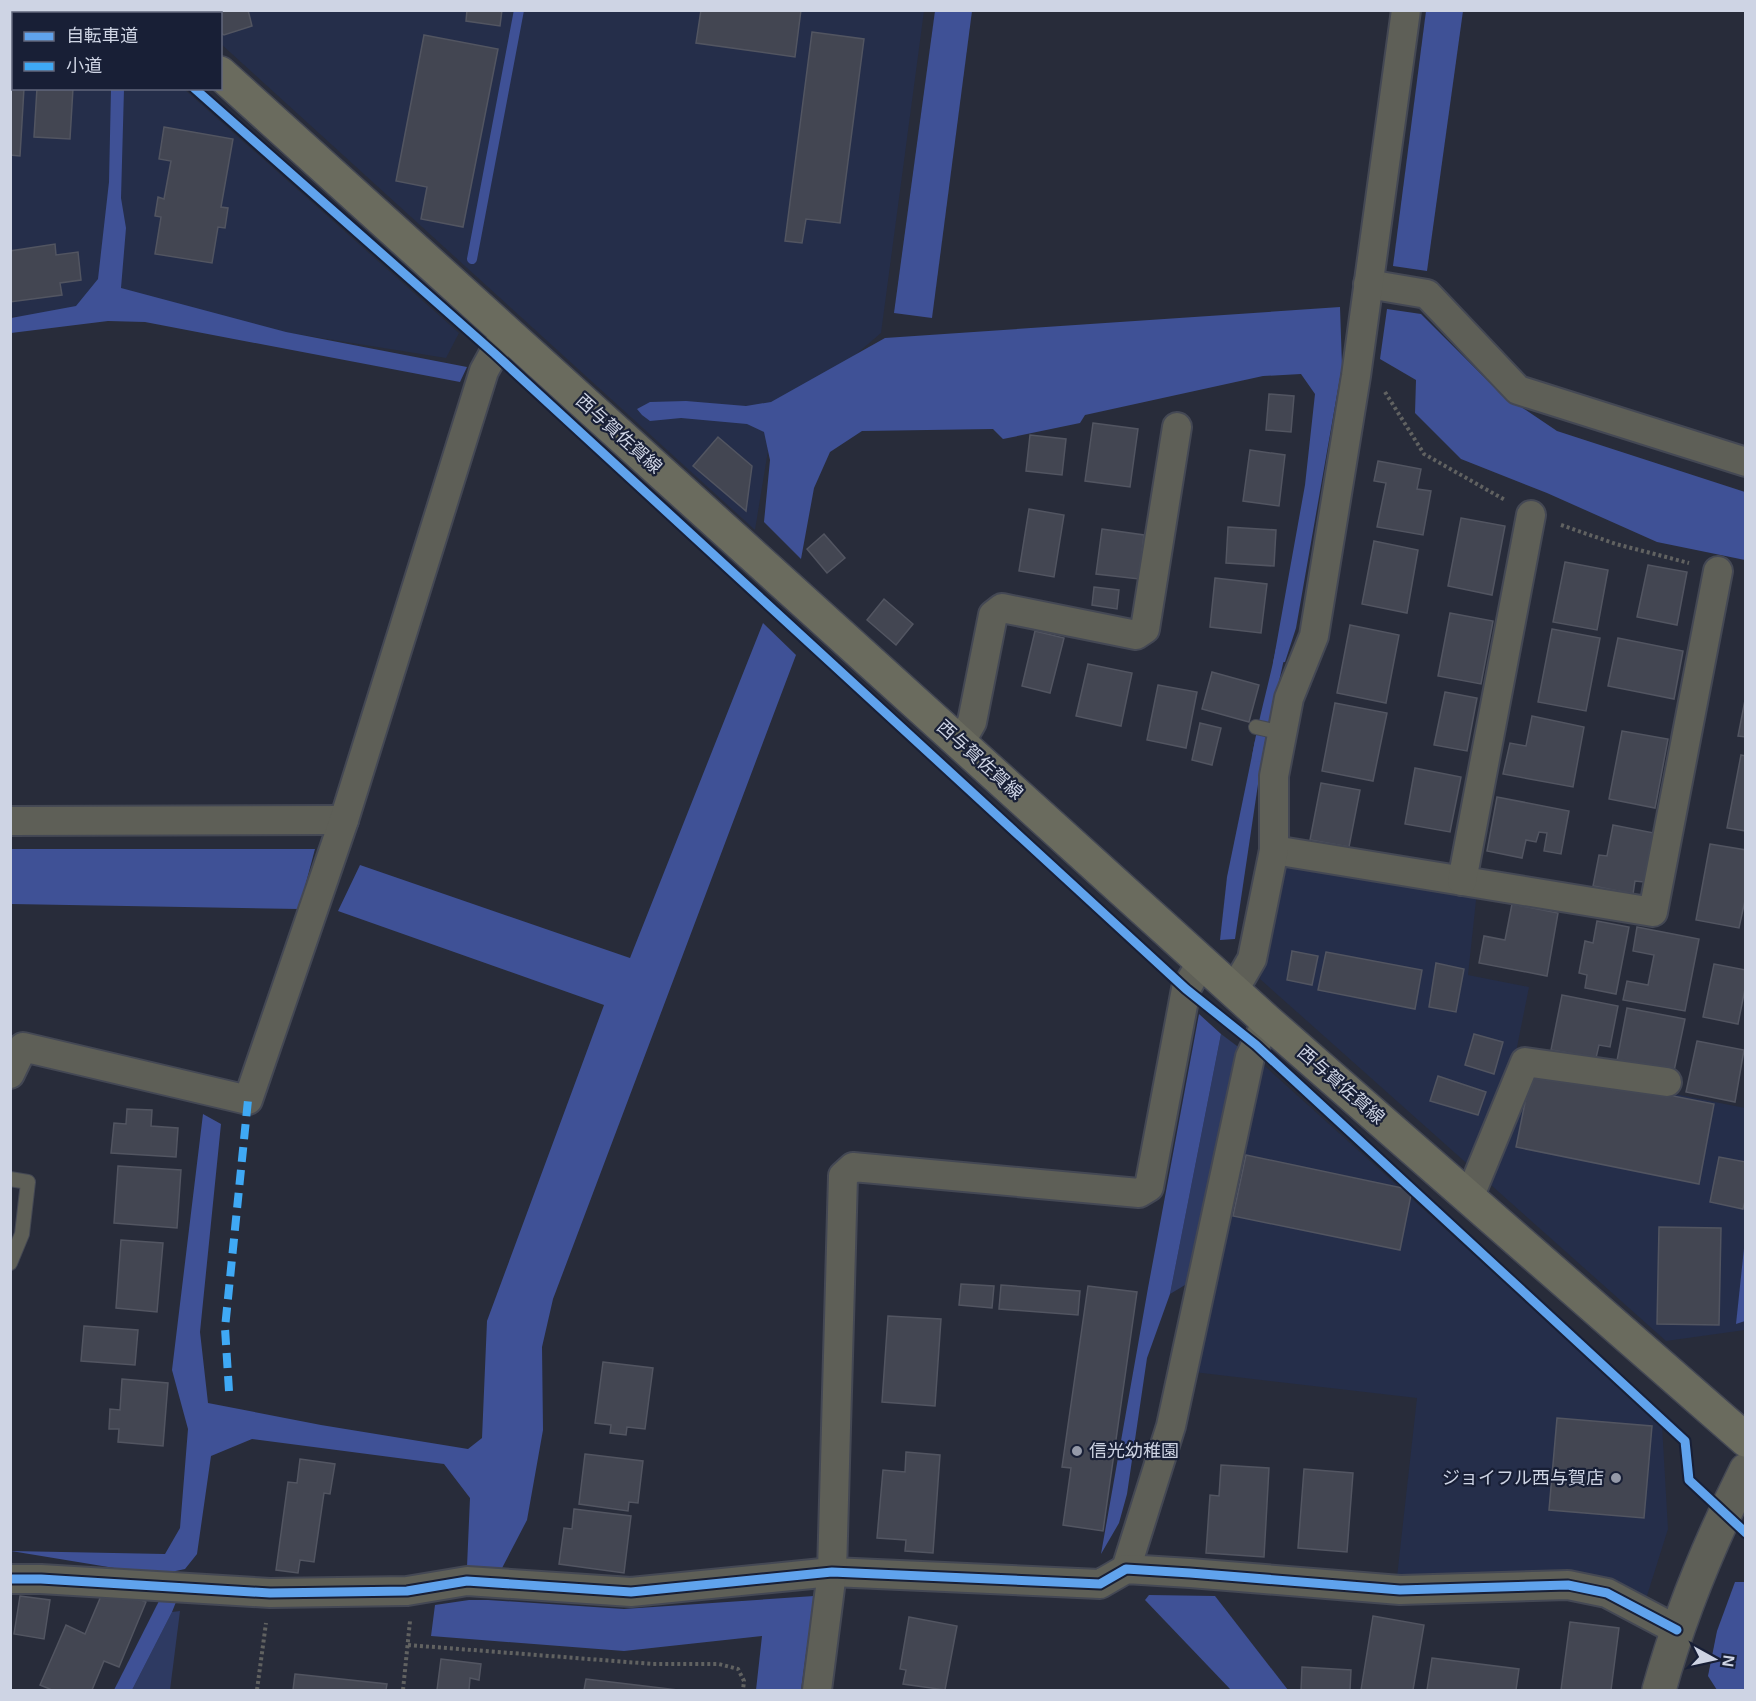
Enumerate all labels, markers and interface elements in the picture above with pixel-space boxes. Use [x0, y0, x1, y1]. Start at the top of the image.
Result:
legend [12, 12, 222, 90]
text: 自転車道 [66, 26, 138, 46]
text: 小道 [66, 56, 102, 76]
street label: 西与賀佐賀線 [572, 390, 666, 478]
street label: 西与賀佐賀線 [933, 716, 1027, 804]
street label: 西与賀佐賀線 [1294, 1042, 1388, 1128]
place label: 信光幼稚園 [1089, 1441, 1179, 1461]
marker: 信光幼稚園 [1070, 1444, 1084, 1458]
place label: ジョイフル西与賀店 [1442, 1468, 1604, 1488]
marker: ジョイフル西与賀店 [1609, 1471, 1623, 1485]
north arrow [1684, 1629, 1744, 1689]
text: N [1719, 1654, 1738, 1668]

